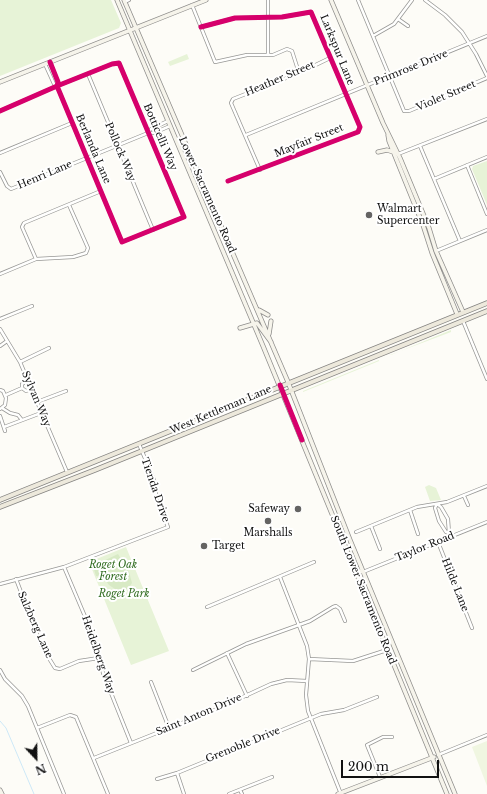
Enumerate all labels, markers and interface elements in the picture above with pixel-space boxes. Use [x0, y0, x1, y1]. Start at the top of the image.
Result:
street label: Larkspur Lane [317, 13, 357, 87]
street label: Primrose Drive [372, 48, 450, 88]
street label: Heather Street [243, 59, 317, 99]
street label: Violet Street [414, 78, 478, 114]
street label: Botticelli Way [140, 102, 180, 172]
street label: Berlanda Lane [73, 112, 113, 186]
street label: Pollock Way [102, 121, 138, 183]
street label: Mayfair Street [273, 122, 345, 160]
street label: Lower Sacramento Road [176, 135, 238, 255]
street label: Henri Lane [16, 158, 74, 192]
place label: Walmart Supercenter [377, 203, 440, 226]
marker: Walmart Supercenter [364, 210, 374, 220]
street label: Sylvan Way [19, 369, 53, 429]
street label: West Kettleman Lane [168, 383, 274, 437]
street label: Tienda Drive [138, 456, 172, 524]
place label: Safeway [248, 503, 290, 515]
marker: Safeway [293, 504, 303, 514]
street label: South Lower Sacramento Road [328, 514, 398, 666]
marker: Marshalls [263, 516, 273, 526]
place label: Marshalls [243, 527, 293, 539]
street label: Taylor Road [394, 530, 456, 564]
place label: Target [212, 540, 245, 552]
marker: Target [199, 541, 209, 551]
street label: Hilde Lane [439, 556, 471, 614]
park label: Roget Oak Forest [89, 559, 137, 582]
park label: Roget Park [99, 588, 149, 600]
street label: Salzberg Lane [15, 590, 55, 660]
street label: Heidelberg Way [79, 614, 117, 696]
street label: Saint Anton Drive [154, 691, 244, 739]
street label: Grenoble Drive [204, 725, 282, 765]
north arrow [16, 738, 56, 778]
scale bar [343, 752, 441, 778]
text: 200 m [348, 759, 389, 774]
text: N [33, 761, 48, 778]

